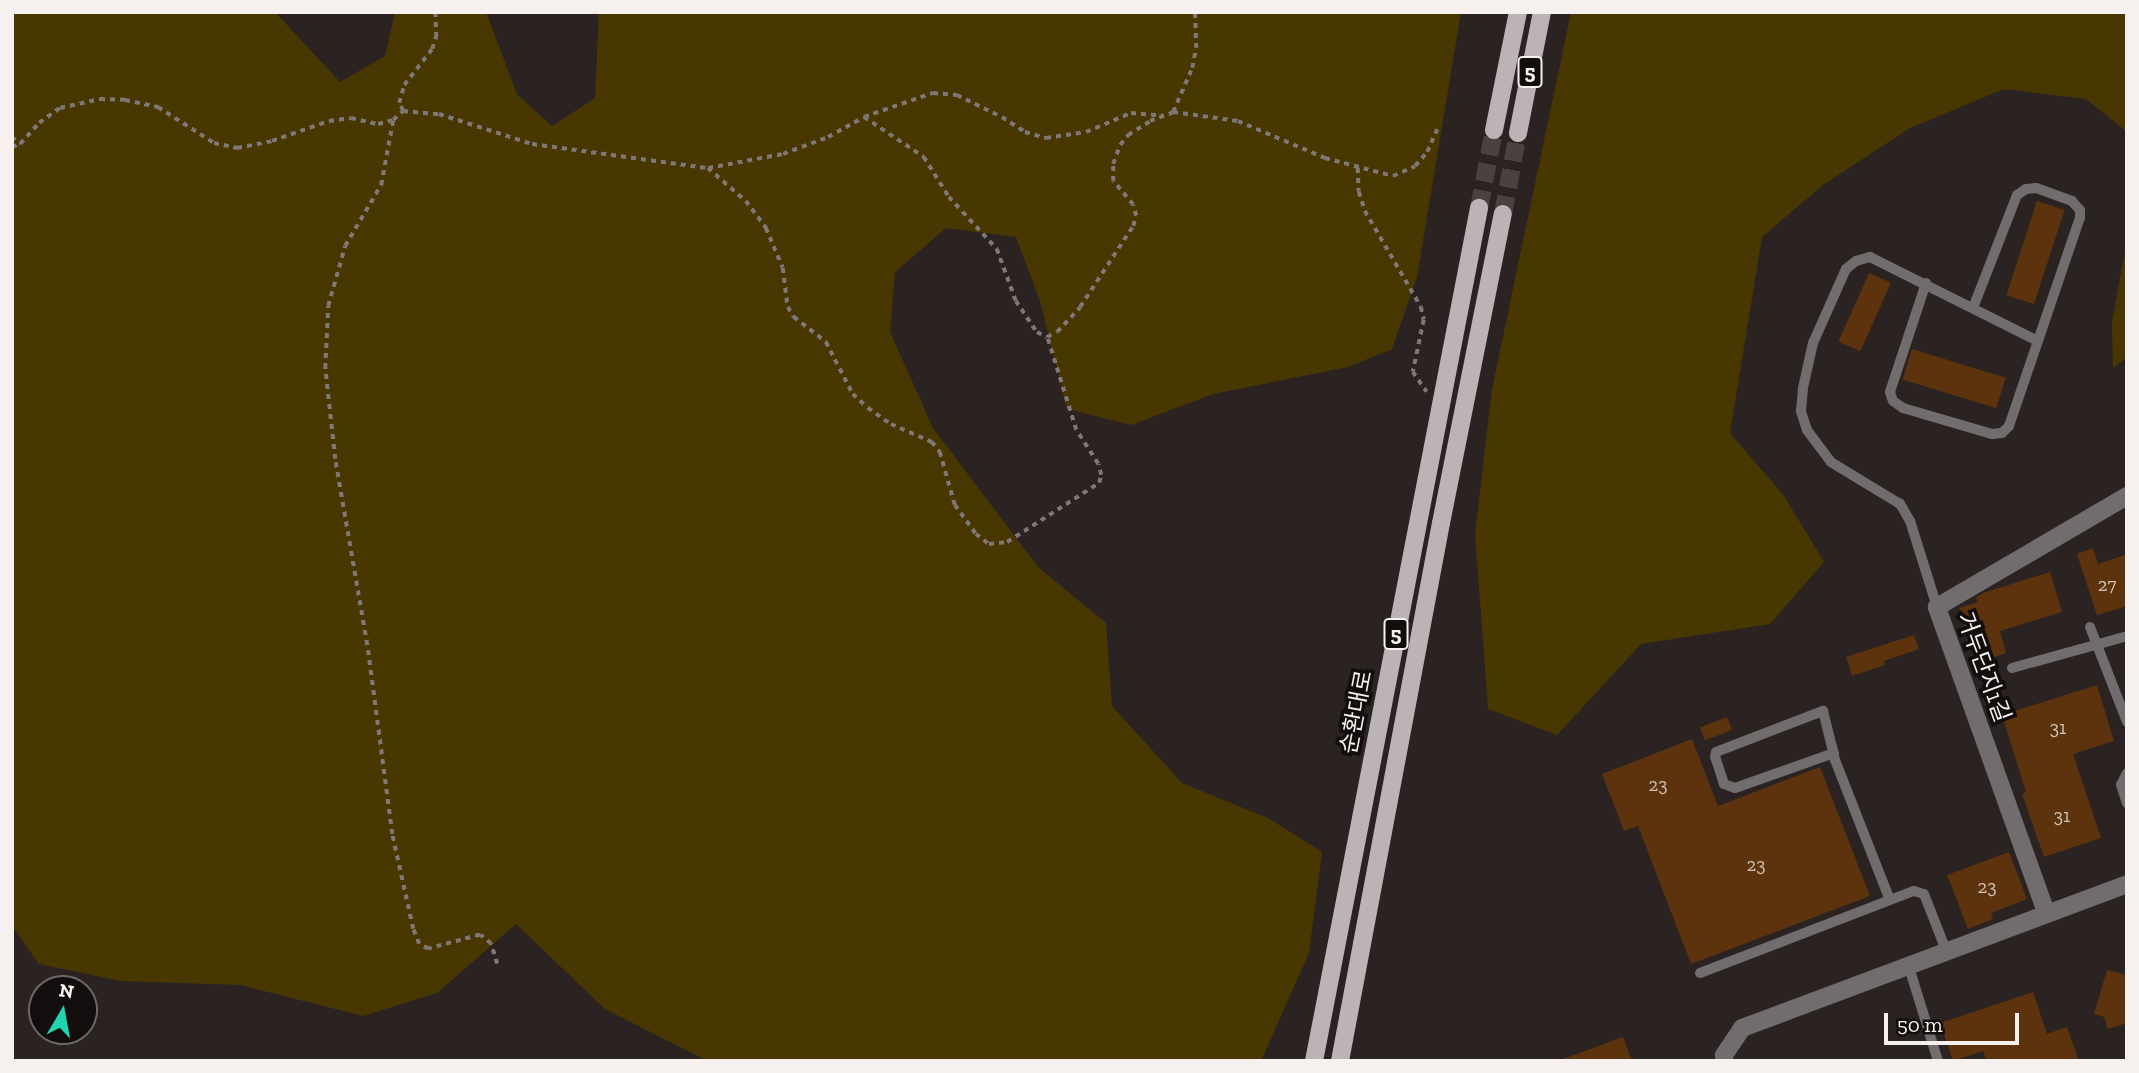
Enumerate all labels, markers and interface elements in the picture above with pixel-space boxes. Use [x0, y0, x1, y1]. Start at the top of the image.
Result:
road number: 5 [1516, 55, 1544, 90]
house number: 27 [2098, 574, 2116, 596]
street label: 거두단지1길 [1951, 608, 2017, 726]
road number: 5 [1382, 616, 1410, 652]
street label: 순환대로 [1334, 668, 1378, 756]
house number: 31 [2050, 717, 2066, 739]
house number: 23 [1648, 774, 1668, 796]
house number: 31 [2054, 805, 2070, 827]
house number: 23 [1746, 854, 1766, 876]
house number: 23 [1977, 876, 1997, 898]
north arrow [28, 975, 98, 1045]
text: N [57, 978, 75, 1003]
scale bar [1887, 1000, 2022, 1044]
text: 50 m [1897, 1012, 1943, 1037]

